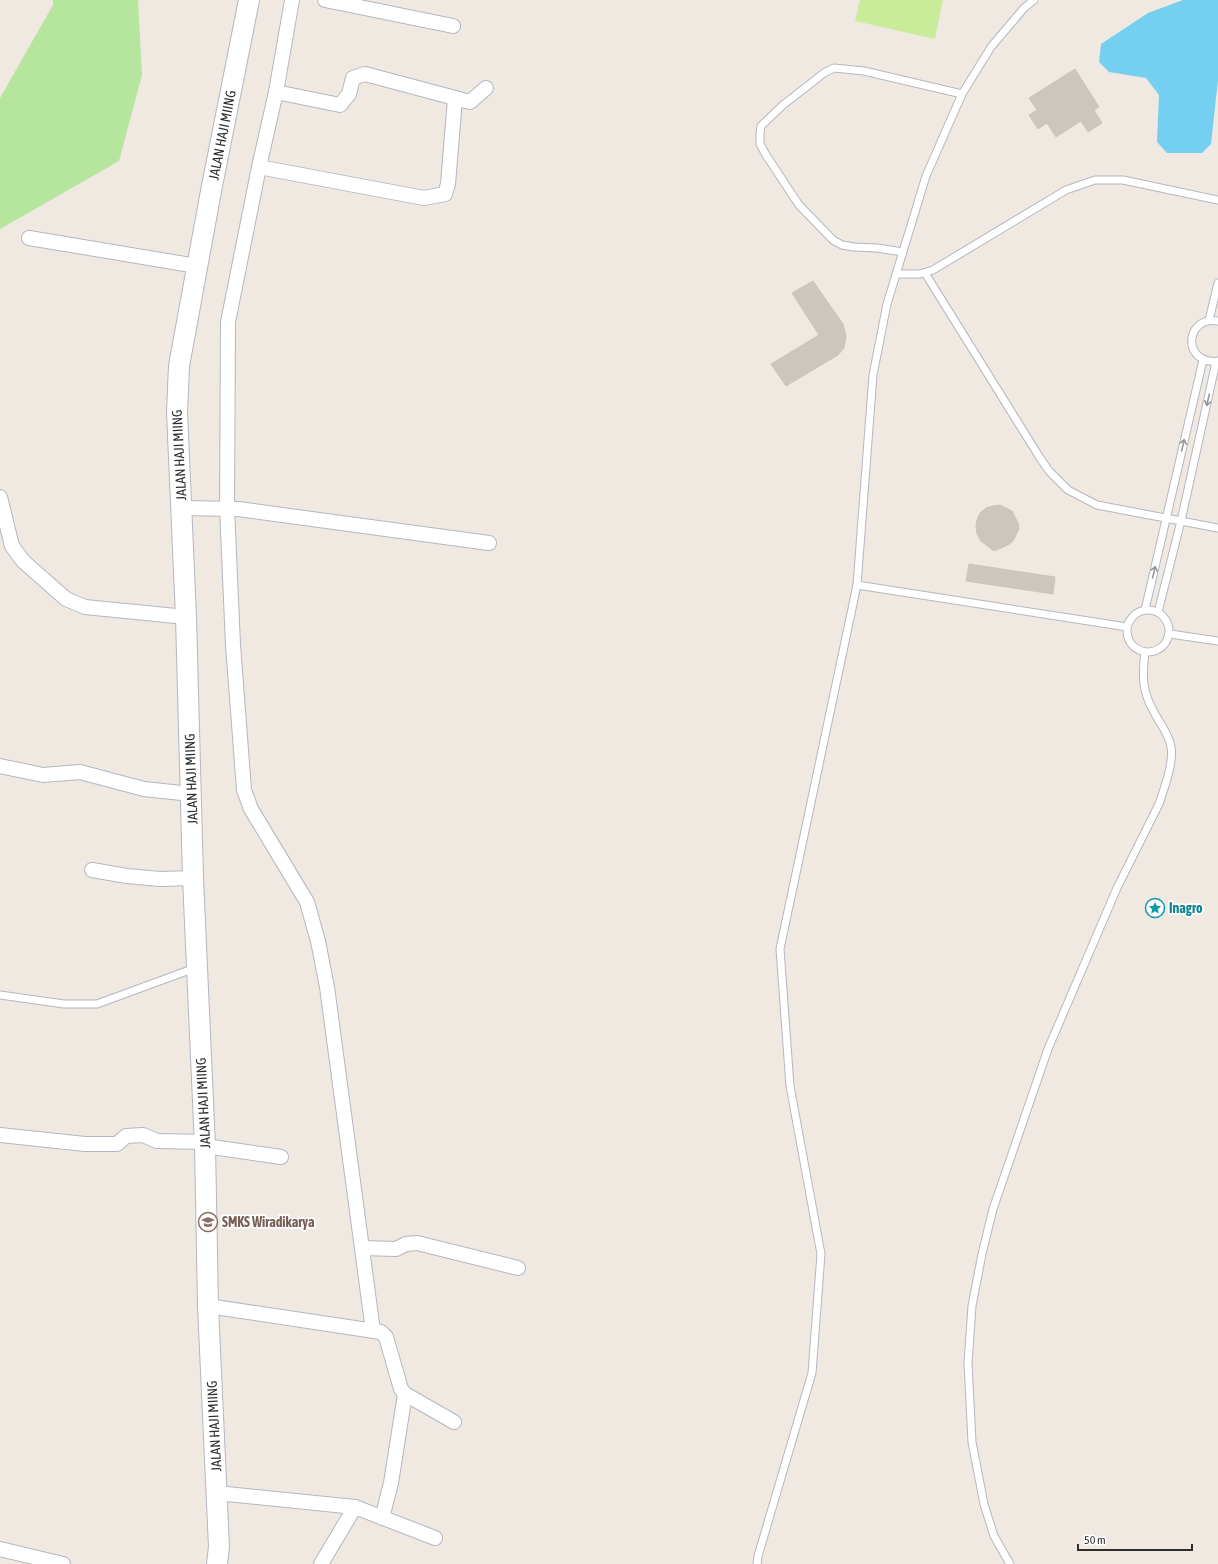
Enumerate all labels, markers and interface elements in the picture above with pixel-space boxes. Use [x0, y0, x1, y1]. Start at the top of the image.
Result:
street label: JALAN HAJI MIING [205, 89, 239, 181]
one-way arrow [1204, 393, 1212, 406]
street label: JALAN HAJI MIING [169, 409, 189, 501]
one-way arrow [1180, 439, 1187, 452]
one-way arrow [1150, 565, 1158, 578]
street label: JALAN HAJI MIING [181, 733, 201, 825]
place icon: Inagro [1144, 897, 1166, 919]
place label: Inagro [1169, 900, 1203, 916]
street label: JALAN HAJI MIING [193, 1057, 213, 1149]
school or university icon: SMKS Wiradikarya [197, 1211, 219, 1233]
place label: SMKS Wiradikarya [222, 1214, 315, 1230]
street label: JALAN HAJI MIING [204, 1380, 224, 1472]
scale bar [1078, 1526, 1192, 1552]
text: 50 m [1084, 1533, 1106, 1547]

